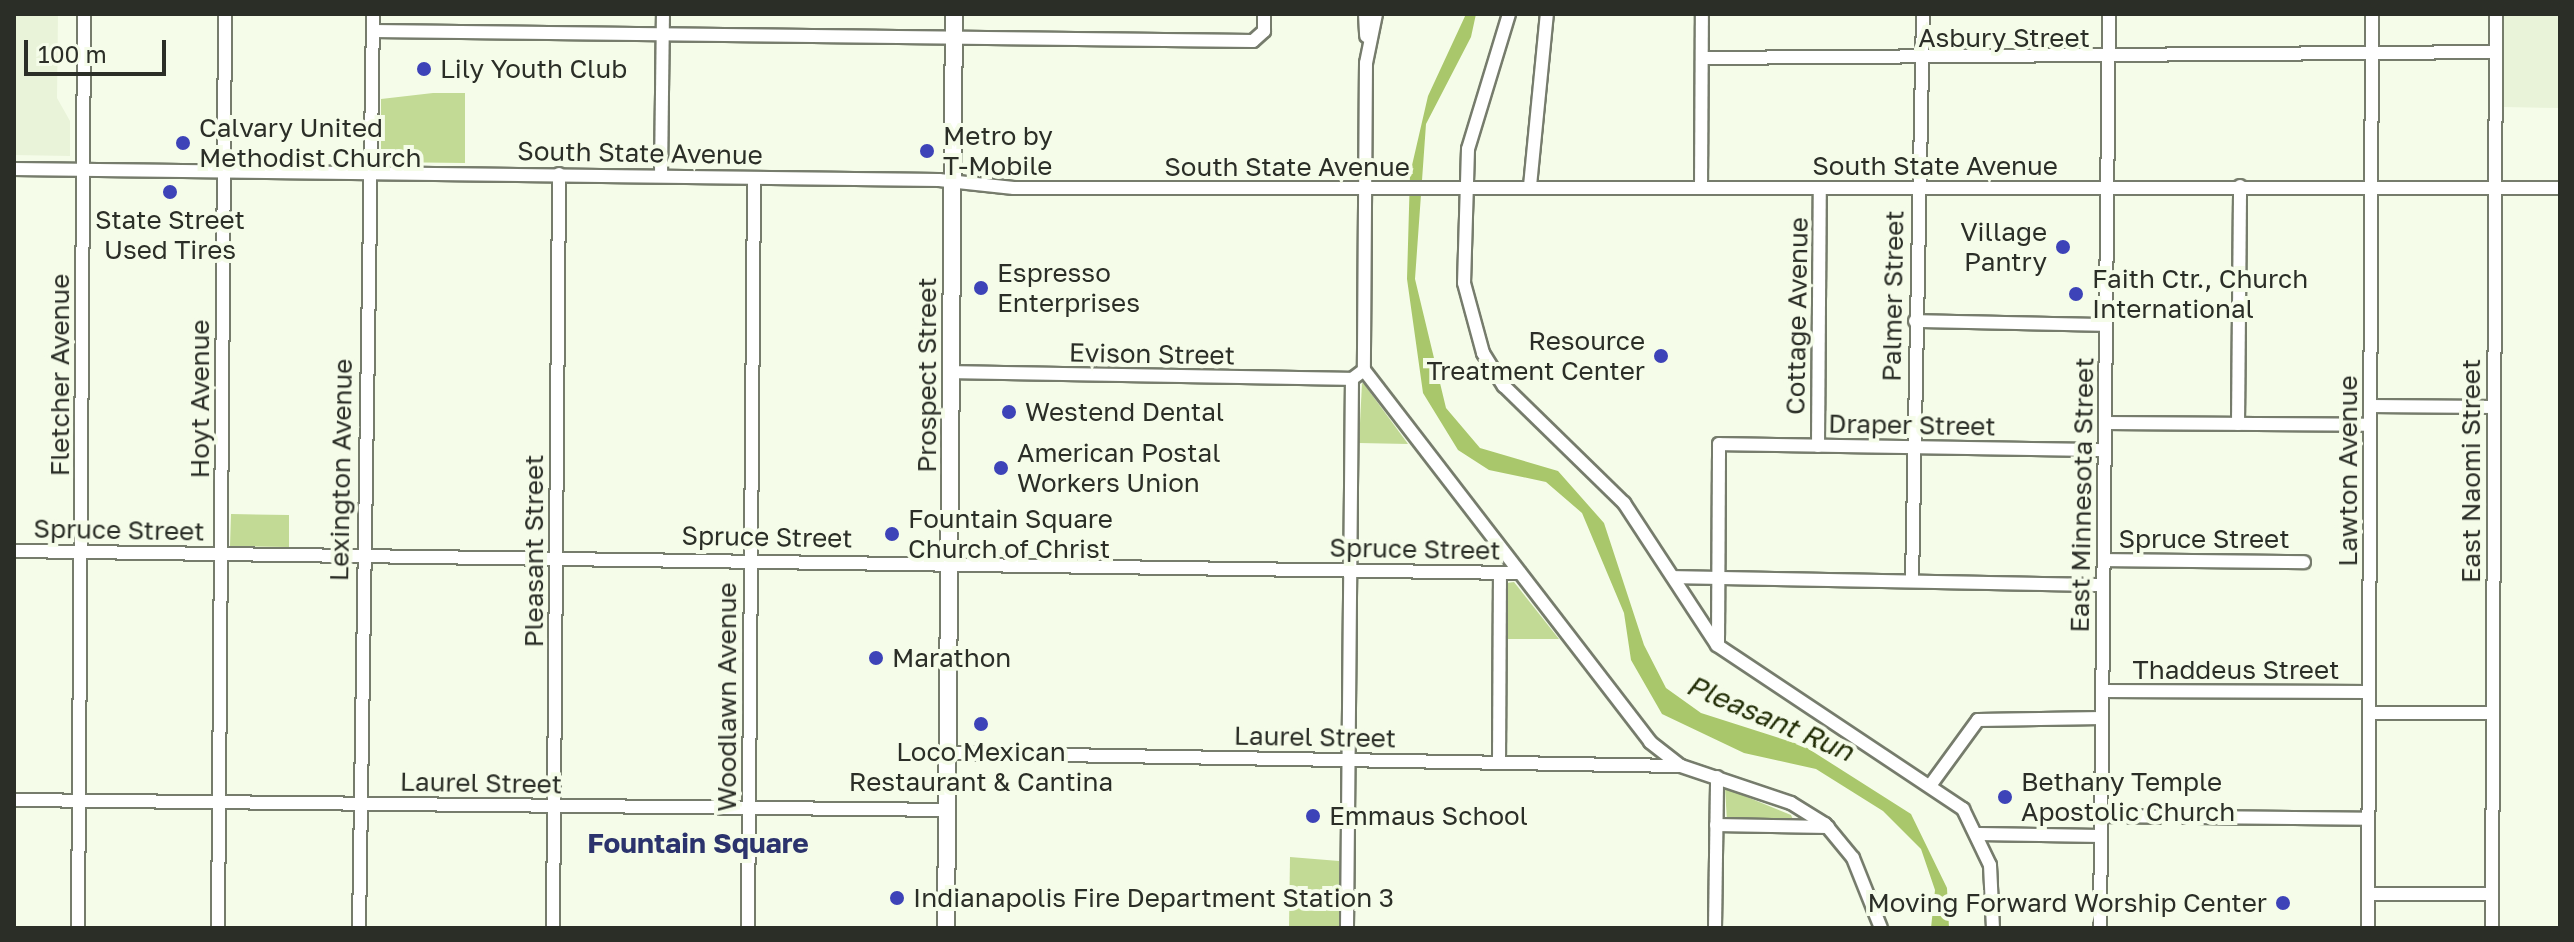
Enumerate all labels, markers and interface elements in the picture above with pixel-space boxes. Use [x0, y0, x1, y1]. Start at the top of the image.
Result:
street label: Asbury Street [1918, 22, 2090, 54]
scale bar [28, 24, 170, 74]
text: 100 m [38, 39, 107, 68]
place label: Lily Youth Club [440, 53, 627, 85]
marker: Lily Youth Club [415, 60, 433, 78]
place label: Calvary United Methodist Church [199, 112, 422, 174]
place label: Metro by T-Mobile [943, 120, 1053, 182]
marker: Calvary United Methodist Church [174, 134, 192, 152]
street label: South State Avenue [517, 135, 763, 171]
marker: Metro by T-Mobile [918, 142, 936, 160]
street label: South State Avenue [1812, 150, 2058, 182]
street label: South State Avenue [1164, 151, 1410, 183]
marker: State Street Used Tires [161, 183, 179, 201]
place label: State Street Used Tires [95, 204, 245, 266]
street label: Palmer Street [1876, 210, 1910, 382]
place label: Village Pantry [1960, 216, 2047, 278]
street label: Cottage Avenue [1780, 217, 1814, 415]
marker: Village Pantry [2054, 238, 2072, 256]
place label: Espresso Enterprises [997, 257, 1140, 318]
place label: Faith Ctr., Church International [2092, 263, 2308, 324]
street label: Fletcher Avenue [44, 274, 76, 476]
street label: Prospect Street [911, 277, 943, 473]
marker: Espresso Enterprises [972, 279, 990, 297]
marker: Faith Ctr., Church International [2067, 285, 2085, 303]
street label: Hoyt Avenue [184, 320, 216, 478]
place label: Resource Treatment Center [1427, 325, 1645, 386]
street label: Evison Street [1069, 337, 1235, 371]
marker: Resource Treatment Center [1652, 347, 1670, 365]
street label: East Minnesota Street [2064, 357, 2100, 633]
street label: Lexington Avenue [323, 358, 359, 582]
street label: East Naomi Street [2455, 359, 2487, 583]
street label: Lawton Avenue [2332, 375, 2364, 567]
place label: Westend Dental [1025, 396, 1224, 428]
marker: Westend Dental [1000, 403, 1018, 421]
street label: Draper Street [1828, 408, 1996, 442]
place label: American Postal Workers Union [1017, 437, 1221, 498]
street label: Pleasant Street [518, 455, 550, 647]
marker: American Postal Workers Union [992, 459, 1010, 477]
place label: Fountain Square Church of Christ [908, 503, 1113, 564]
street label: Spruce Street [33, 513, 205, 547]
street label: Spruce Street [681, 520, 853, 554]
street label: Spruce Street [2118, 523, 2290, 555]
marker: Fountain Square Church of Christ [883, 525, 901, 543]
street label: Spruce Street [1329, 532, 1501, 566]
street label: Woodlawn Avenue [711, 582, 743, 812]
place label: Marathon [892, 642, 1011, 674]
marker: Marathon [867, 649, 885, 667]
street label: Thaddeus Street [2133, 654, 2339, 686]
water label: Pleasant Run [1682, 668, 1858, 768]
marker: Loco Mexican Restaurant & Cantina [972, 715, 990, 733]
street label: Laurel Street [1234, 720, 1396, 754]
place label: Loco Mexican Restaurant & Cantina [849, 736, 1113, 798]
street label: Laurel Street [400, 766, 562, 800]
place label: Bethany Temple Apostolic Church [2021, 766, 2235, 828]
marker: Bethany Temple Apostolic Church [1996, 788, 2014, 806]
place label: Emmaus School [1329, 800, 1528, 832]
marker: Emmaus School [1304, 807, 1322, 825]
district label: Fountain Square [587, 826, 809, 860]
place label: Indianapolis Fire Department Station 3 [913, 882, 1394, 914]
place label: Moving Forward Worship Center [1867, 887, 2267, 919]
marker: Indianapolis Fire Department Station 3 [888, 889, 906, 907]
marker: Moving Forward Worship Center [2274, 894, 2292, 912]

